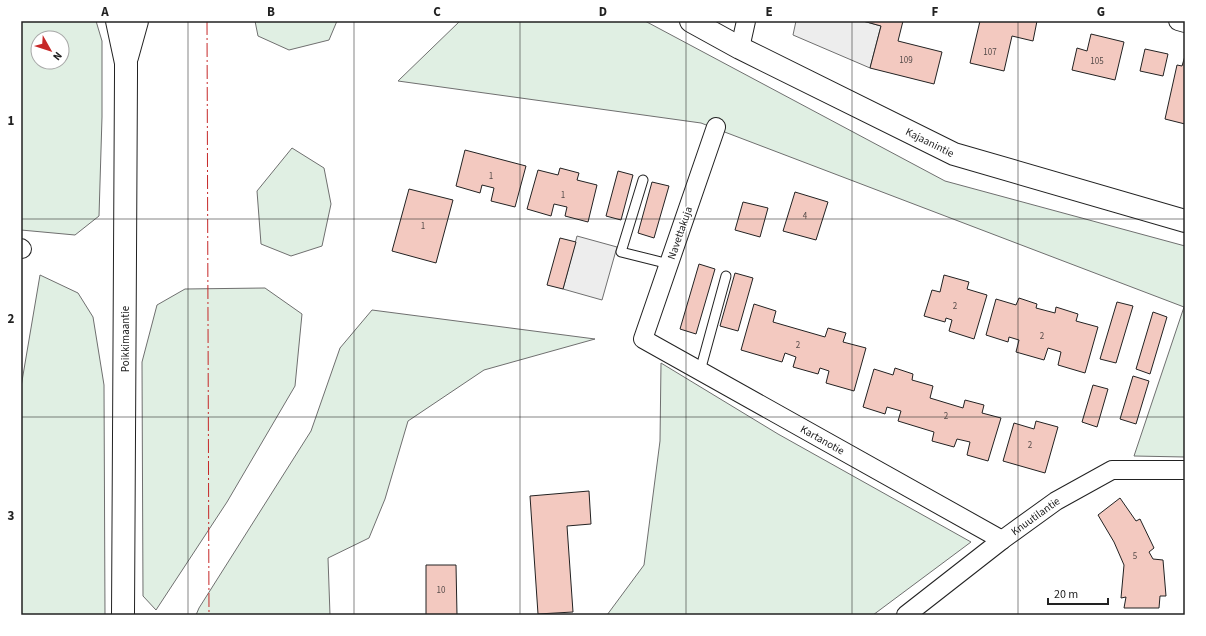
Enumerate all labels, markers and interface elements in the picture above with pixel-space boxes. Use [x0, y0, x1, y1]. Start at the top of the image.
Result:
text: A [100, 3, 109, 21]
text: B [267, 3, 275, 21]
text: C [433, 3, 441, 21]
text: D [599, 3, 607, 21]
text: E [765, 3, 773, 21]
text: F [932, 3, 939, 21]
text: G [1097, 3, 1105, 21]
north arrow [30, 30, 70, 70]
house number: 107 [983, 46, 997, 59]
text: N [49, 48, 66, 64]
house number: 109 [899, 54, 913, 67]
house number: 105 [1090, 55, 1104, 68]
text: 1 [8, 112, 15, 130]
street label: Kajaanintie [903, 124, 957, 161]
house number: 1 [489, 170, 493, 183]
house number: 1 [561, 189, 565, 202]
street label: Navettakuja [664, 204, 696, 262]
house number: 4 [803, 210, 808, 223]
house number: 1 [421, 220, 425, 233]
house number: 2 [953, 300, 958, 313]
street label: Poikkimaantie [118, 305, 133, 372]
text: 2 [8, 310, 15, 328]
house number: 2 [1040, 330, 1045, 343]
house number: 2 [796, 339, 801, 352]
house number: 2 [944, 410, 949, 423]
street label: Kartanotie [798, 421, 848, 458]
house number: 2 [1028, 439, 1033, 452]
street label: Knuutilantie [1008, 493, 1063, 539]
text: 3 [8, 507, 15, 525]
house number: 5 [1133, 550, 1138, 563]
scale bar [1048, 580, 1108, 606]
house number: 10 [437, 584, 446, 597]
text: 20 m [1054, 586, 1078, 603]

